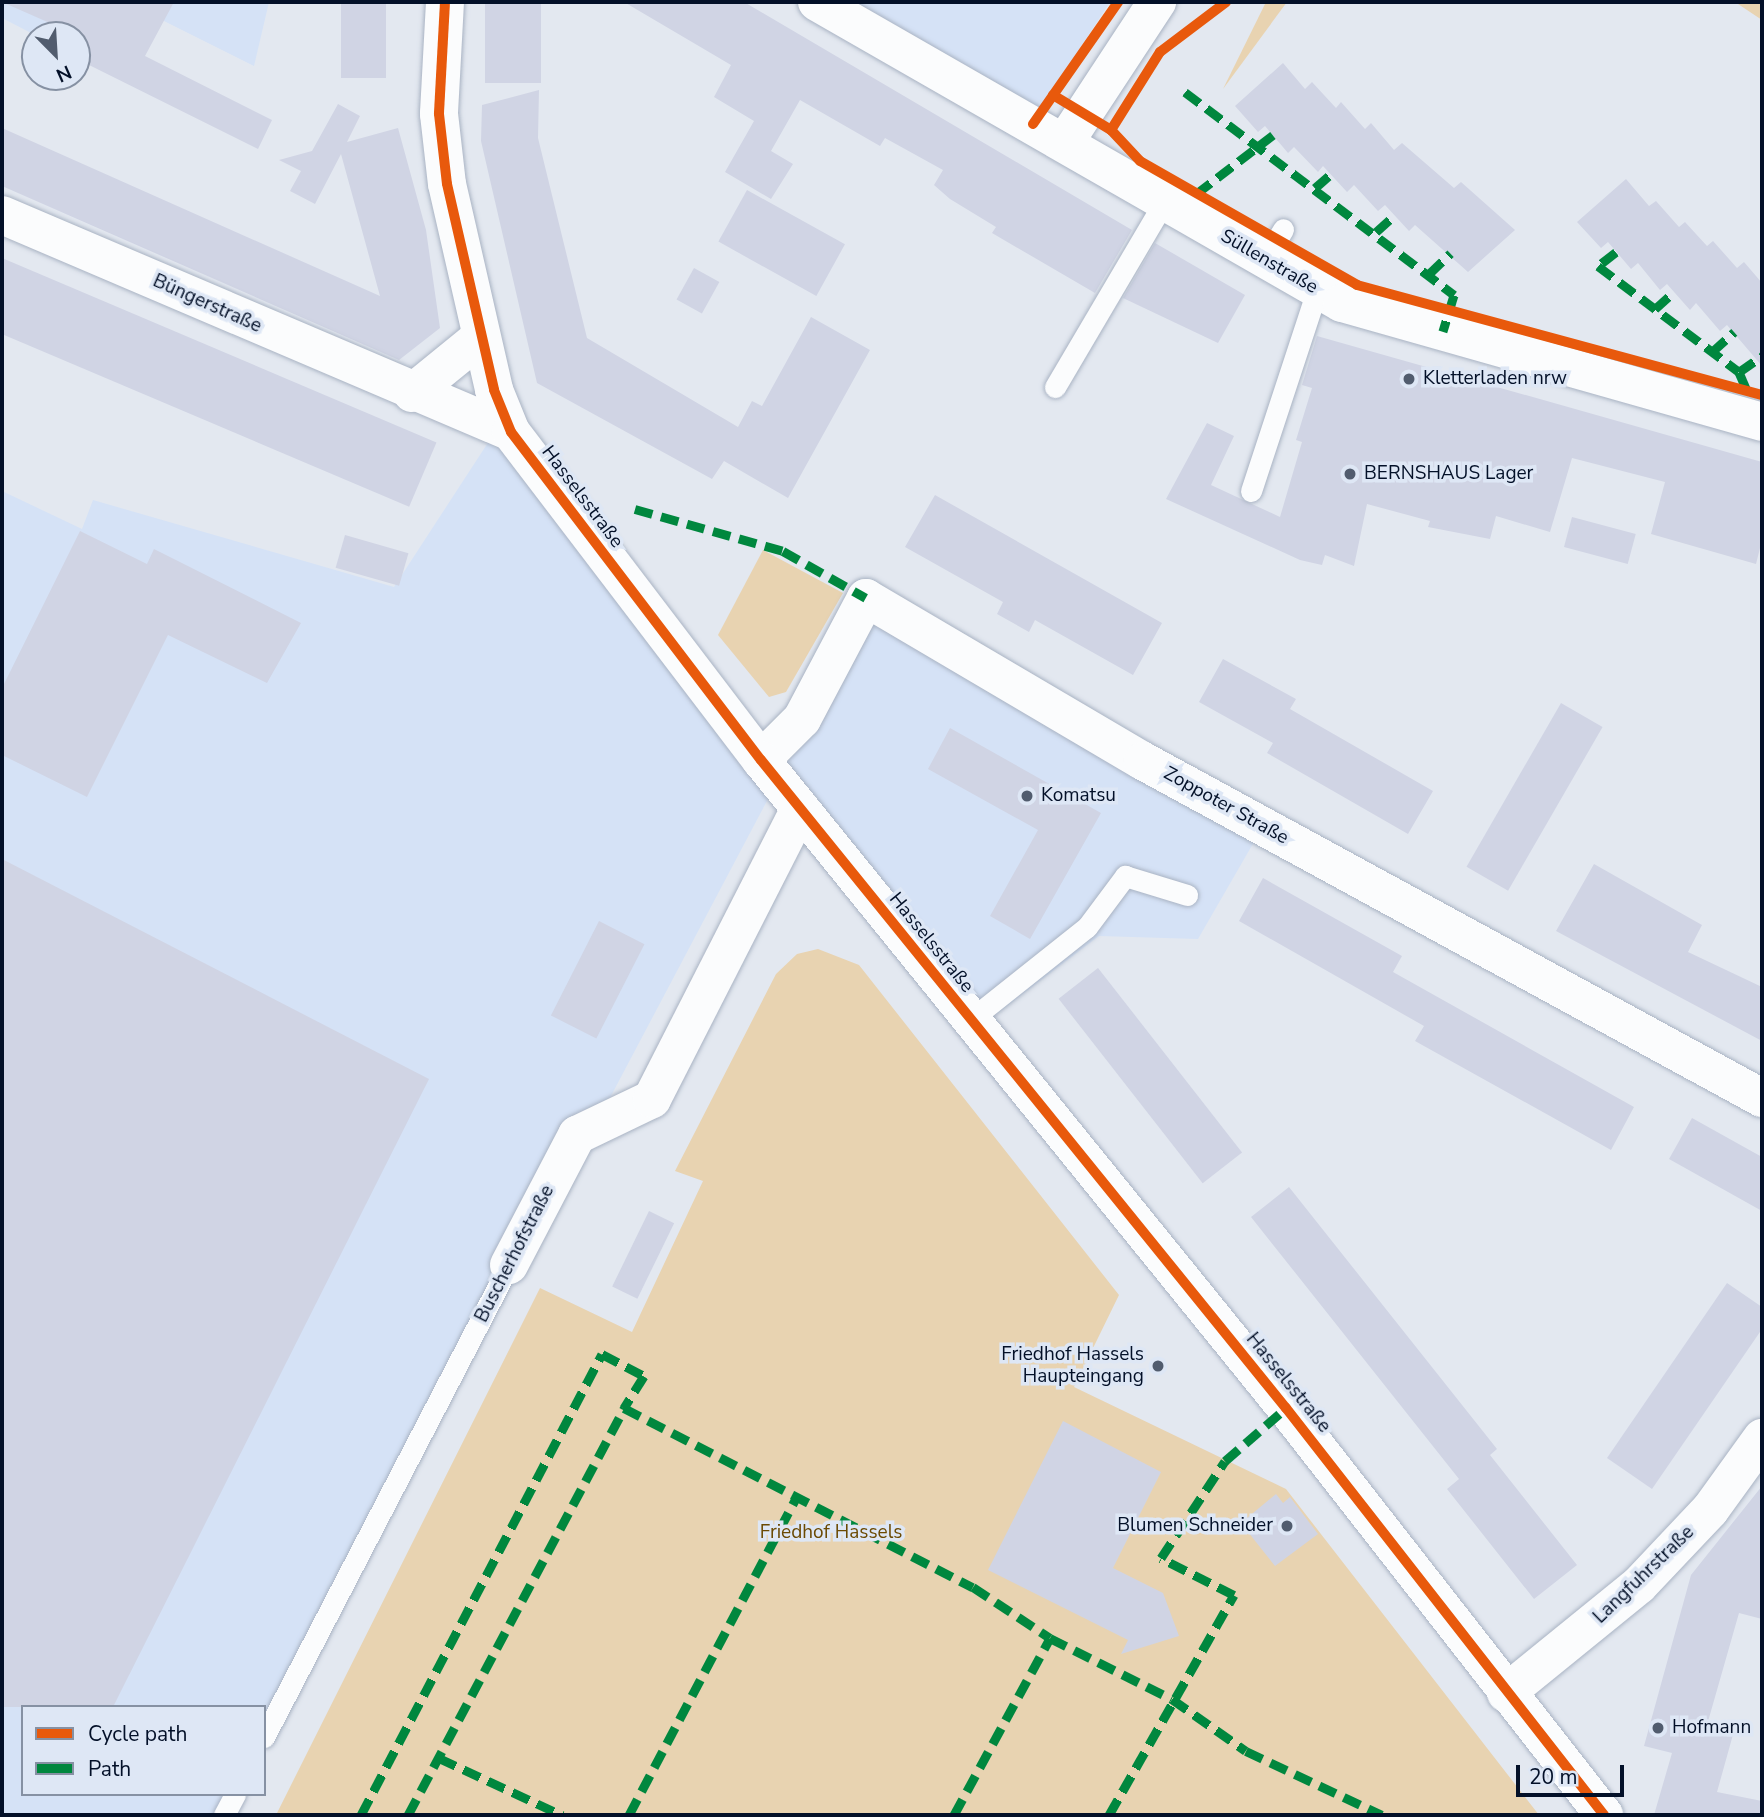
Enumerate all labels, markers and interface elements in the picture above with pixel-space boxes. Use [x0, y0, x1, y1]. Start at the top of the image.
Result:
north arrow [21, 21, 91, 91]
text: N [52, 59, 76, 88]
street label: Süllenstraße [1216, 225, 1322, 299]
street label: Büngerstraße [149, 270, 265, 338]
place label: Kletterladen nrw [1423, 368, 1567, 390]
marker: Kletterladen nrw [1401, 371, 1417, 387]
street label: Hasselsstraße [536, 441, 628, 553]
place label: BERNSHAUS Lager [1364, 463, 1533, 485]
marker: BERNSHAUS Lager [1342, 466, 1358, 482]
street label: Zoppoter Straße [1160, 762, 1292, 850]
place label: Komatsu [1041, 785, 1116, 807]
marker: Komatsu [1019, 788, 1035, 804]
street label: Hasselsstraße [884, 888, 978, 998]
street label: Buscherhofstraße [471, 1182, 559, 1326]
street label: Hasselsstraße [1241, 1328, 1335, 1438]
place label: Friedhof Hassels Haupteingang [1001, 1344, 1144, 1388]
marker: Friedhof Hassels Haupteingang [1150, 1358, 1166, 1374]
place label: Blumen Schneider [1117, 1515, 1273, 1537]
marker: Blumen Schneider [1279, 1518, 1295, 1534]
street label: Langfuhrstraße [1589, 1521, 1699, 1629]
park label: Friedhof Hassels [760, 1522, 902, 1544]
legend [21, 1705, 266, 1796]
place label: Hofmann [1672, 1717, 1751, 1739]
text: Cycle path [88, 1720, 187, 1748]
marker: Hofmann [1650, 1720, 1666, 1736]
scale bar [1519, 1750, 1628, 1794]
text: Path [88, 1755, 131, 1783]
text: 20 m [1529, 1763, 1578, 1791]

